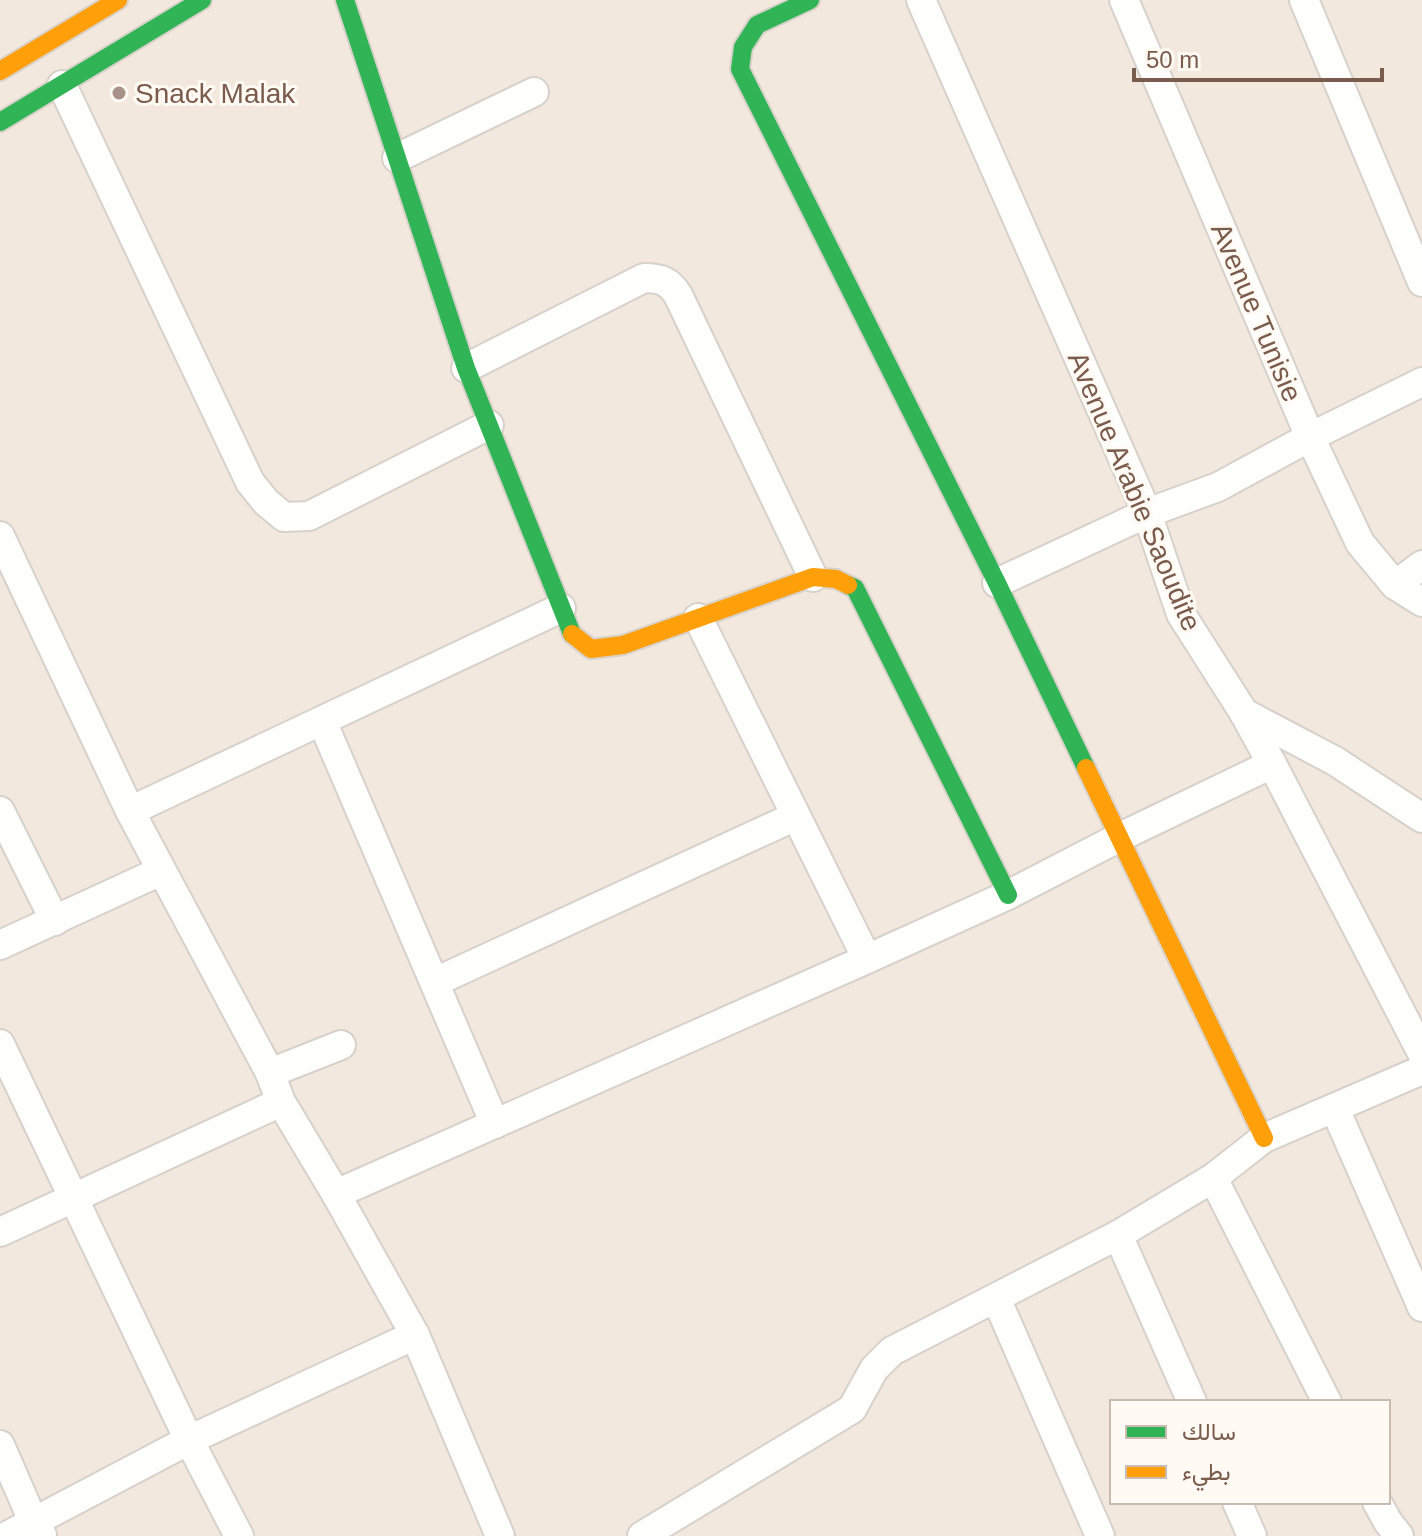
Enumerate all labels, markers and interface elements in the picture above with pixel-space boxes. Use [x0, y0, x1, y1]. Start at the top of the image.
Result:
scale bar [1134, 32, 1382, 82]
text: 50 m [1146, 46, 1199, 73]
place label: Snack Malak [135, 78, 296, 109]
marker: Snack Malak [110, 84, 128, 102]
street label: Avenue Tunisie [1205, 218, 1308, 406]
street label: Avenue Arabie Saoudite [1062, 347, 1207, 635]
legend [1110, 1400, 1390, 1504]
text: سالك [1182, 1418, 1236, 1445]
text: بطيء [1182, 1458, 1231, 1491]

